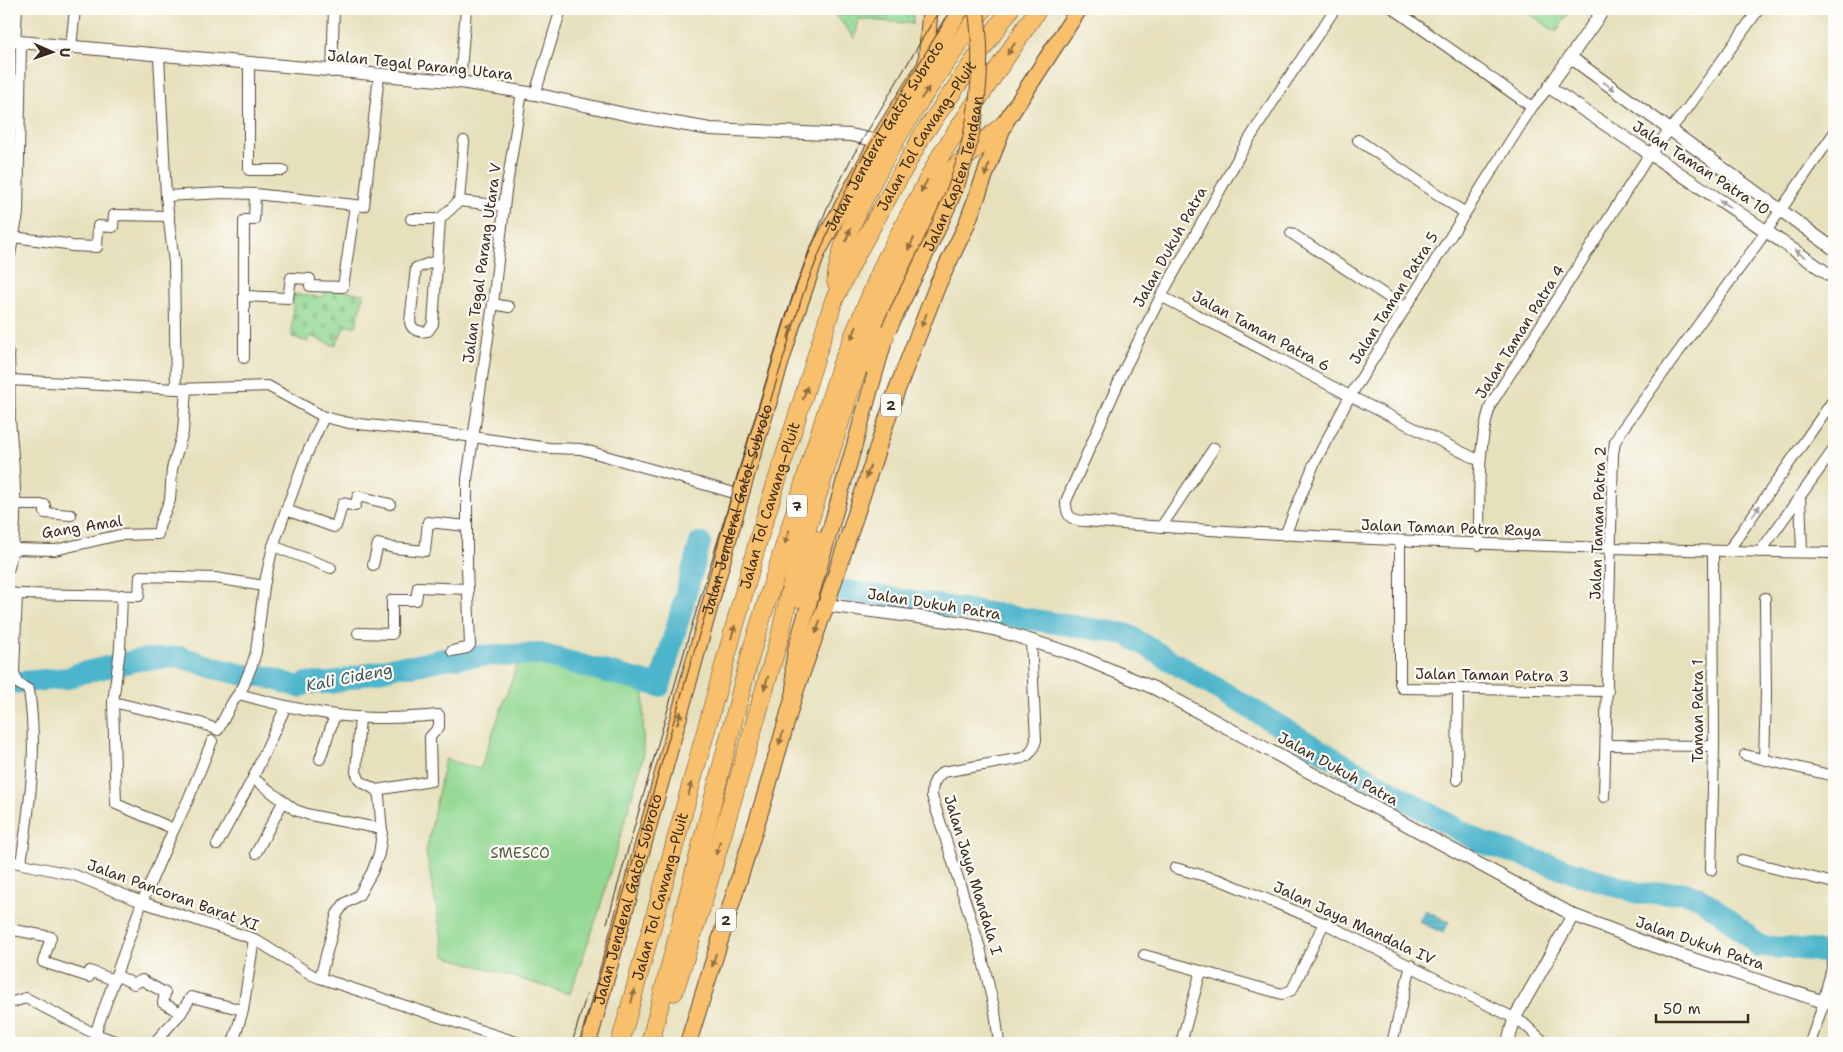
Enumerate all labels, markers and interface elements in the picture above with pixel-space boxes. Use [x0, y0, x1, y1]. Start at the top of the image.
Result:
north arrow [28, 28, 78, 78]
street label: Jalan Jenderal Gatot Subroto [821, 37, 949, 235]
one-way arrow [1006, 42, 1016, 56]
street label: Jalan Tegal Parang Utara [326, 45, 514, 85]
text: U [56, 47, 74, 58]
street label: Jalan Tol Cawang–Pluit [872, 57, 981, 215]
one-way arrow [1602, 81, 1616, 91]
one-way arrow [920, 86, 930, 99]
street label: Jalan Kapten Tendean [919, 95, 987, 255]
street label: Jalan Taman Patra 10 [1629, 116, 1773, 220]
street label: Jalan Tegal Parang Utara V [458, 162, 506, 364]
one-way arrow [983, 163, 991, 178]
one-way arrow [920, 179, 928, 194]
street label: Jalan Dukuh Patra [1129, 183, 1212, 311]
one-way arrow [1718, 199, 1732, 208]
one-way arrow [844, 227, 852, 242]
street label: Jalan Taman Patra 5 [1345, 228, 1443, 368]
one-way arrow [907, 237, 915, 251]
one-way arrow [1793, 249, 1807, 259]
street label: Jalan Taman Patra 4 [1471, 261, 1569, 403]
street label: Jalan Taman Patra 6 [1188, 286, 1334, 376]
one-way arrow [920, 312, 927, 327]
one-way arrow [787, 323, 795, 338]
one-way arrow [850, 326, 858, 340]
one-way arrow [801, 385, 809, 400]
road number: 2 [881, 394, 901, 416]
street label: Jalan Jenderal Gatot Subroto [698, 402, 777, 617]
street label: Jalan Tol Cawang–Pluit [735, 420, 805, 591]
street label: Jalan Taman Patra 2 [1585, 446, 1611, 600]
one-way arrow [864, 465, 872, 480]
road number: 7 [787, 494, 807, 518]
one-way arrow [1751, 504, 1761, 518]
street label: Gang Amal [40, 511, 124, 543]
street label: Jalan Taman Patra Raya [1360, 515, 1542, 541]
one-way arrow [783, 530, 791, 545]
street label: Jalan Dukuh Patra [866, 584, 1003, 625]
one-way arrow [814, 620, 822, 635]
one-way arrow [729, 625, 737, 640]
water label: Kali Cideng [304, 659, 394, 696]
street label: Taman Patra 1 [1688, 659, 1708, 763]
street label: Jalan Taman Patra 3 [1415, 664, 1569, 686]
one-way arrow [761, 676, 769, 691]
one-way arrow [675, 710, 683, 725]
street label: Jalan Dukuh Patra [1274, 728, 1402, 811]
one-way arrow [777, 731, 785, 746]
one-way arrow [686, 781, 694, 796]
street label: Jalan Jenderal Gatot Subroto [589, 792, 667, 1007]
street label: Jalan Jaya Mandala I [939, 793, 1007, 957]
street label: Jalan Tol Cawang–Pluit [628, 810, 693, 983]
one-way arrow [714, 841, 722, 856]
park label: SMESCO [490, 843, 550, 863]
street label: Jalan Pancoran Barat XI [84, 855, 262, 935]
street label: Jalan Jaya Mandala IV [1270, 877, 1438, 969]
road number: 2 [716, 908, 736, 932]
street label: Jalan Dukuh Patra [1633, 912, 1768, 975]
one-way arrow [709, 952, 717, 967]
one-way arrow [629, 989, 637, 1004]
scale bar [1656, 992, 1748, 1024]
text: 50 m [1663, 999, 1701, 1019]

